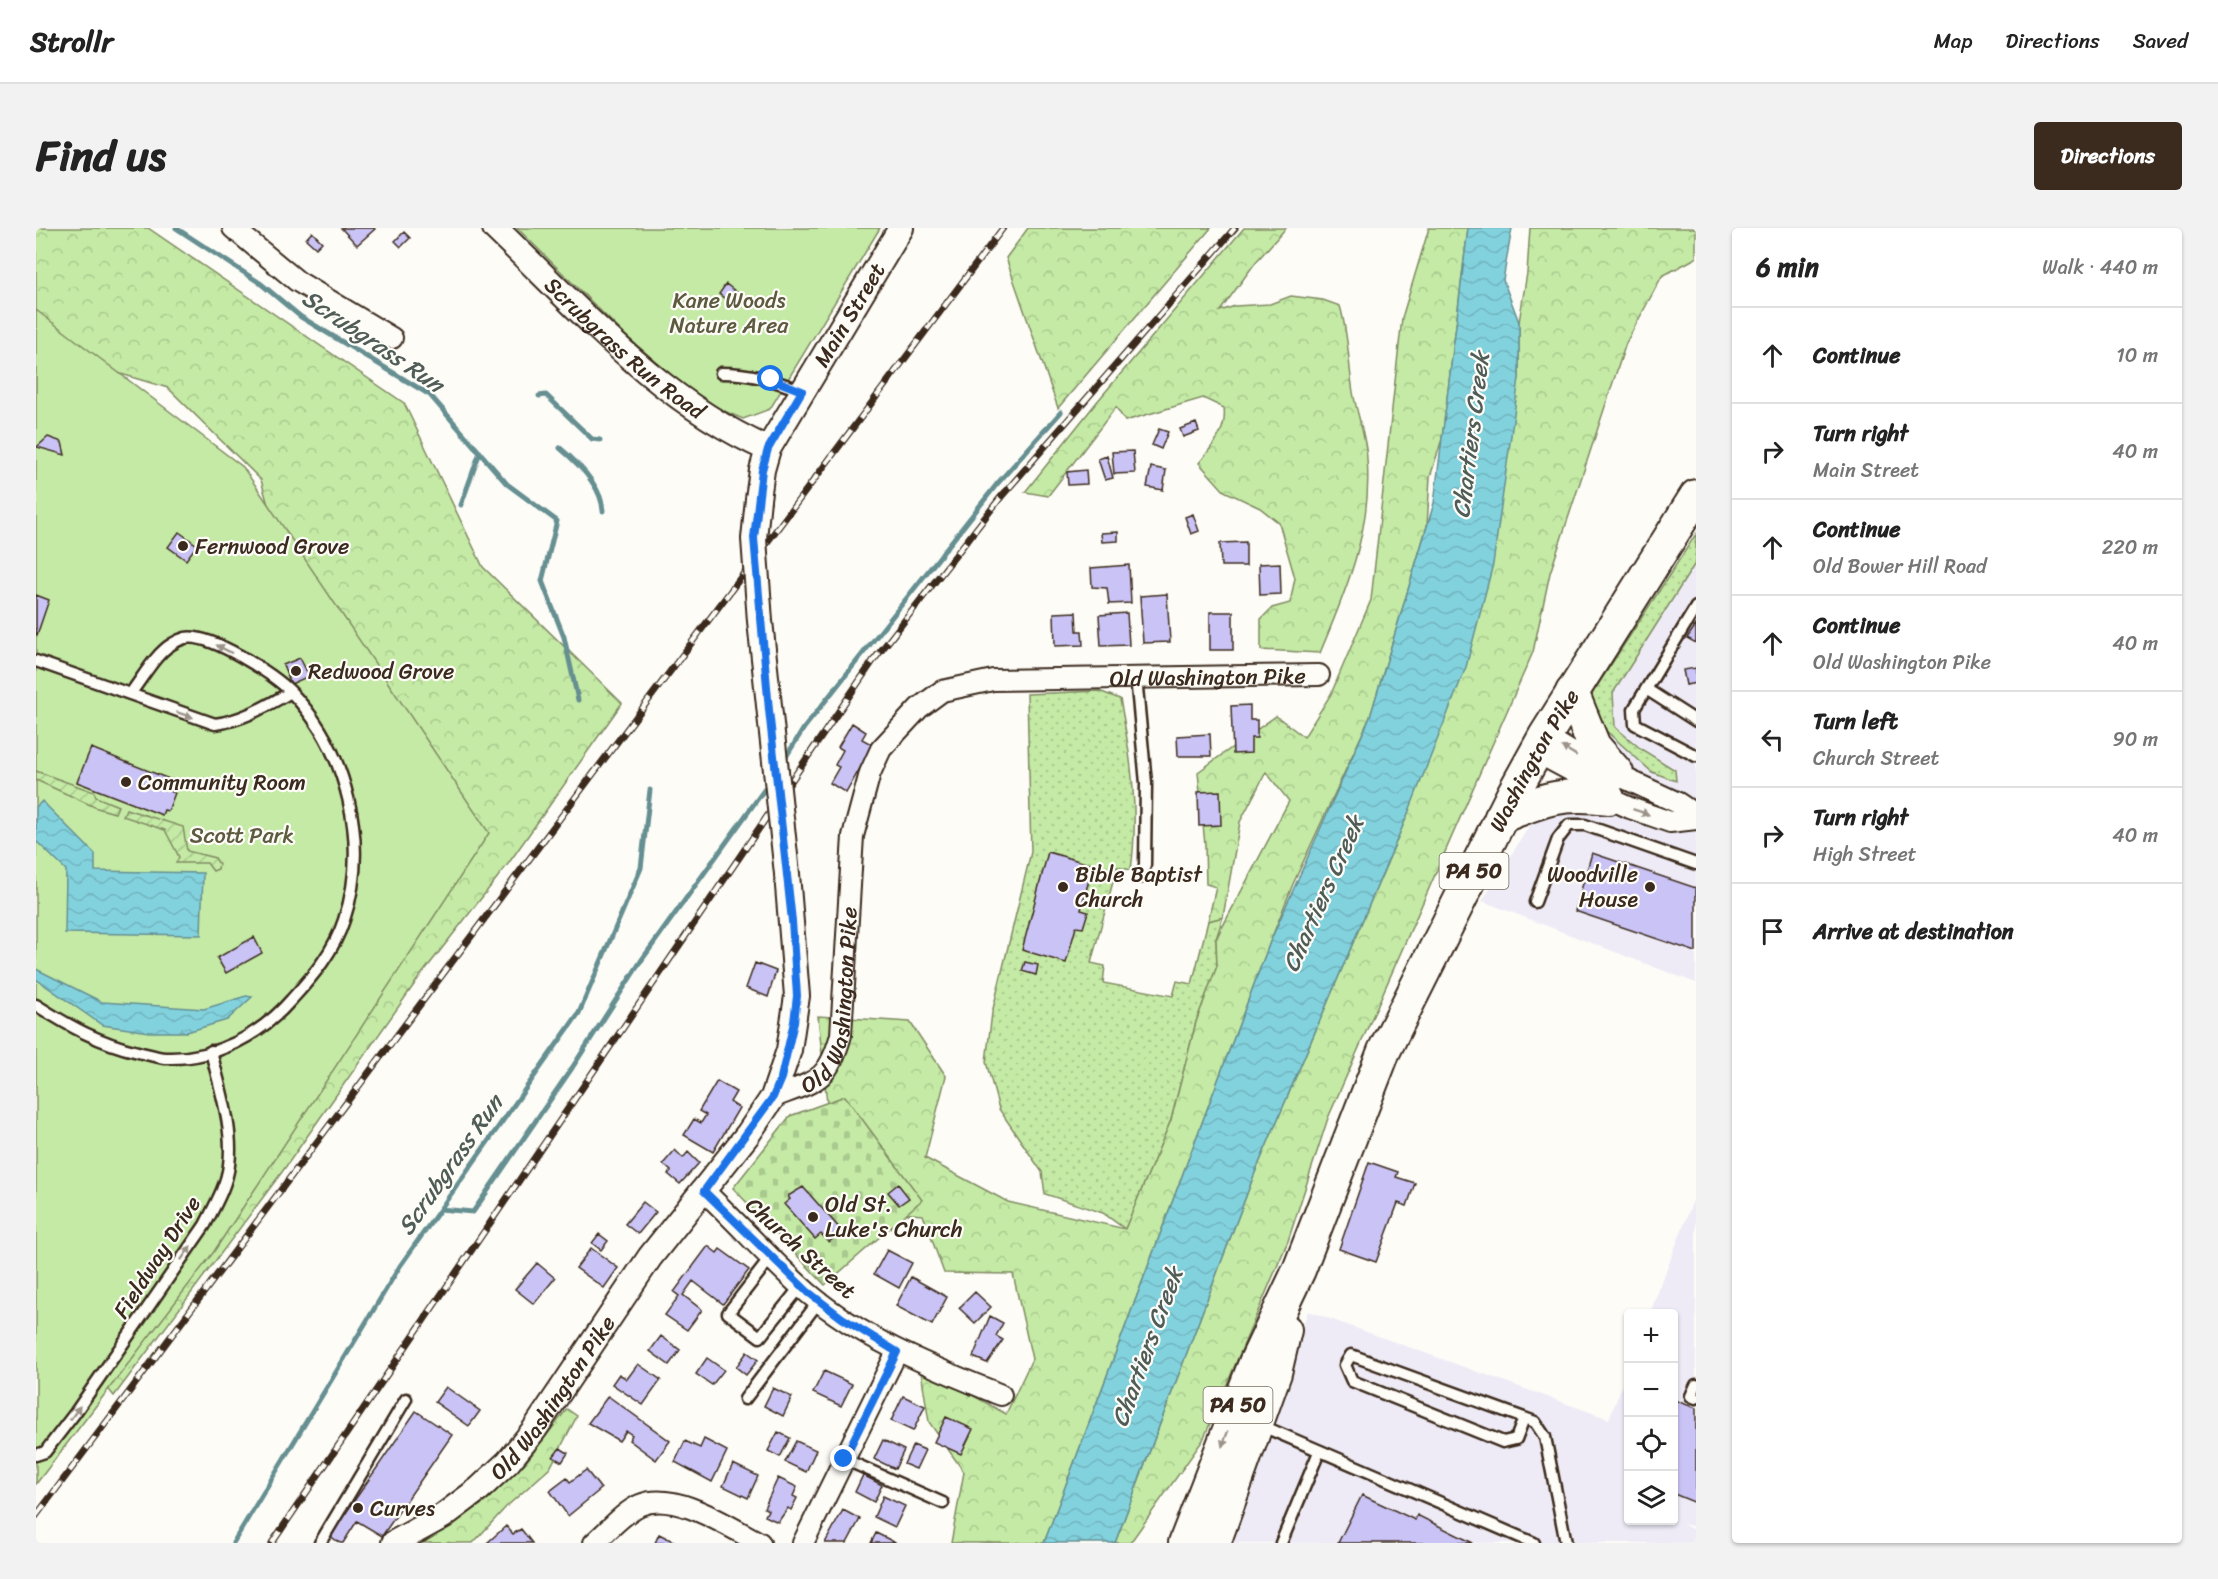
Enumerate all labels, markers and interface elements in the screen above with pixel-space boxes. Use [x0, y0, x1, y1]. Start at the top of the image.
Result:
text: Strollr [30, 17, 113, 66]
text: Map [1934, 22, 1972, 60]
text: Directions [2005, 22, 2100, 60]
text: Saved [2133, 22, 2188, 60]
text: Find us [36, 119, 166, 193]
button: Directions [2034, 122, 2182, 190]
text: 6 min [1756, 244, 1819, 290]
text: Walk · 440 m [2042, 250, 2158, 285]
street label: Main Street [802, 254, 896, 375]
street label: Scrubgrass Run Road [535, 267, 715, 430]
water label: Scrubgrass Run [293, 278, 455, 406]
park label: Kane Woods Nature Area [670, 281, 789, 345]
text: Continue [1813, 336, 1901, 375]
text: 10 m [2116, 338, 2158, 373]
icon: ahead [1756, 339, 1789, 372]
water label: Chartiers Creek [1440, 347, 1502, 520]
route start [757, 365, 783, 391]
text: Turn right [1813, 414, 1908, 453]
text: 40 m [2112, 434, 2158, 469]
icon: right [1756, 435, 1789, 468]
text: Main Street [1813, 453, 1919, 488]
text: Continue [1813, 510, 1901, 549]
place label: Fernwood Grove [195, 527, 349, 566]
text: 220 m [2102, 530, 2158, 565]
icon: ahead [1756, 531, 1789, 564]
marker: Fernwood Grove [176, 539, 190, 553]
text: Old Bower Hill Road [1813, 549, 1987, 584]
text: Continue [1813, 606, 1901, 645]
text: 40 m [2112, 626, 2158, 661]
icon: ahead [1756, 627, 1789, 660]
one-way arrow [215, 645, 232, 654]
text: Old Washington Pike [1813, 645, 1991, 680]
place label: Redwood Grove [308, 652, 454, 691]
street label: Old Washington Pike [1109, 656, 1306, 698]
marker: Redwood Grove [289, 664, 303, 678]
street label: Washington Pike [1478, 681, 1590, 839]
text: Turn left [1813, 702, 1898, 741]
one-way arrow [176, 710, 194, 720]
text: 90 m [2113, 722, 2158, 757]
icon: left [1756, 723, 1789, 756]
text: Church Street [1813, 741, 1939, 776]
one-way arrow [1560, 746, 1577, 756]
place label: Community Room [138, 763, 306, 802]
marker: Community Room [119, 775, 133, 789]
text: Turn right [1813, 798, 1908, 837]
water label: Chartiers Creek [1270, 806, 1377, 979]
one-way arrow [1632, 807, 1650, 817]
park label: Scott Park [190, 816, 294, 855]
text: 40 m [2112, 818, 2158, 853]
icon: right [1756, 819, 1789, 852]
text: High Street [1813, 837, 1917, 872]
road number: PA 50 [1440, 853, 1508, 889]
place label: Bible Baptist Church [1075, 855, 1203, 919]
place label: Woodville House [1547, 855, 1638, 919]
marker: Bible Baptist Church [1056, 880, 1070, 894]
marker: Woodville House [1643, 880, 1657, 894]
street label: Old Washington Pike [794, 906, 868, 1104]
text: Arrive at destination [1813, 912, 2014, 951]
icon: arrive [1756, 915, 1789, 948]
water label: Scrubgrass Run [386, 1083, 516, 1244]
place label: Old St. Luke's Church [825, 1185, 963, 1249]
street label: Church Street [736, 1187, 866, 1309]
street label: Fieldway Drive [102, 1188, 212, 1326]
marker: Old St. Luke's Church [806, 1210, 820, 1224]
one-way arrow [180, 1245, 192, 1261]
water label: Chartiers Creek [1099, 1258, 1196, 1432]
street label: Old Washington Pike [480, 1307, 626, 1490]
map controls [1624, 1309, 1678, 1525]
button: + [1624, 1309, 1678, 1363]
button: − [1624, 1363, 1678, 1417]
road number: PA 50 [1204, 1387, 1272, 1423]
one-way arrow [68, 1405, 80, 1420]
button: locate [1624, 1417, 1678, 1471]
one-way arrow [1220, 1430, 1229, 1448]
route end [830, 1445, 856, 1471]
button: layers [1624, 1471, 1678, 1525]
place label: Curves [370, 1489, 435, 1528]
marker: Curves [351, 1501, 365, 1515]

